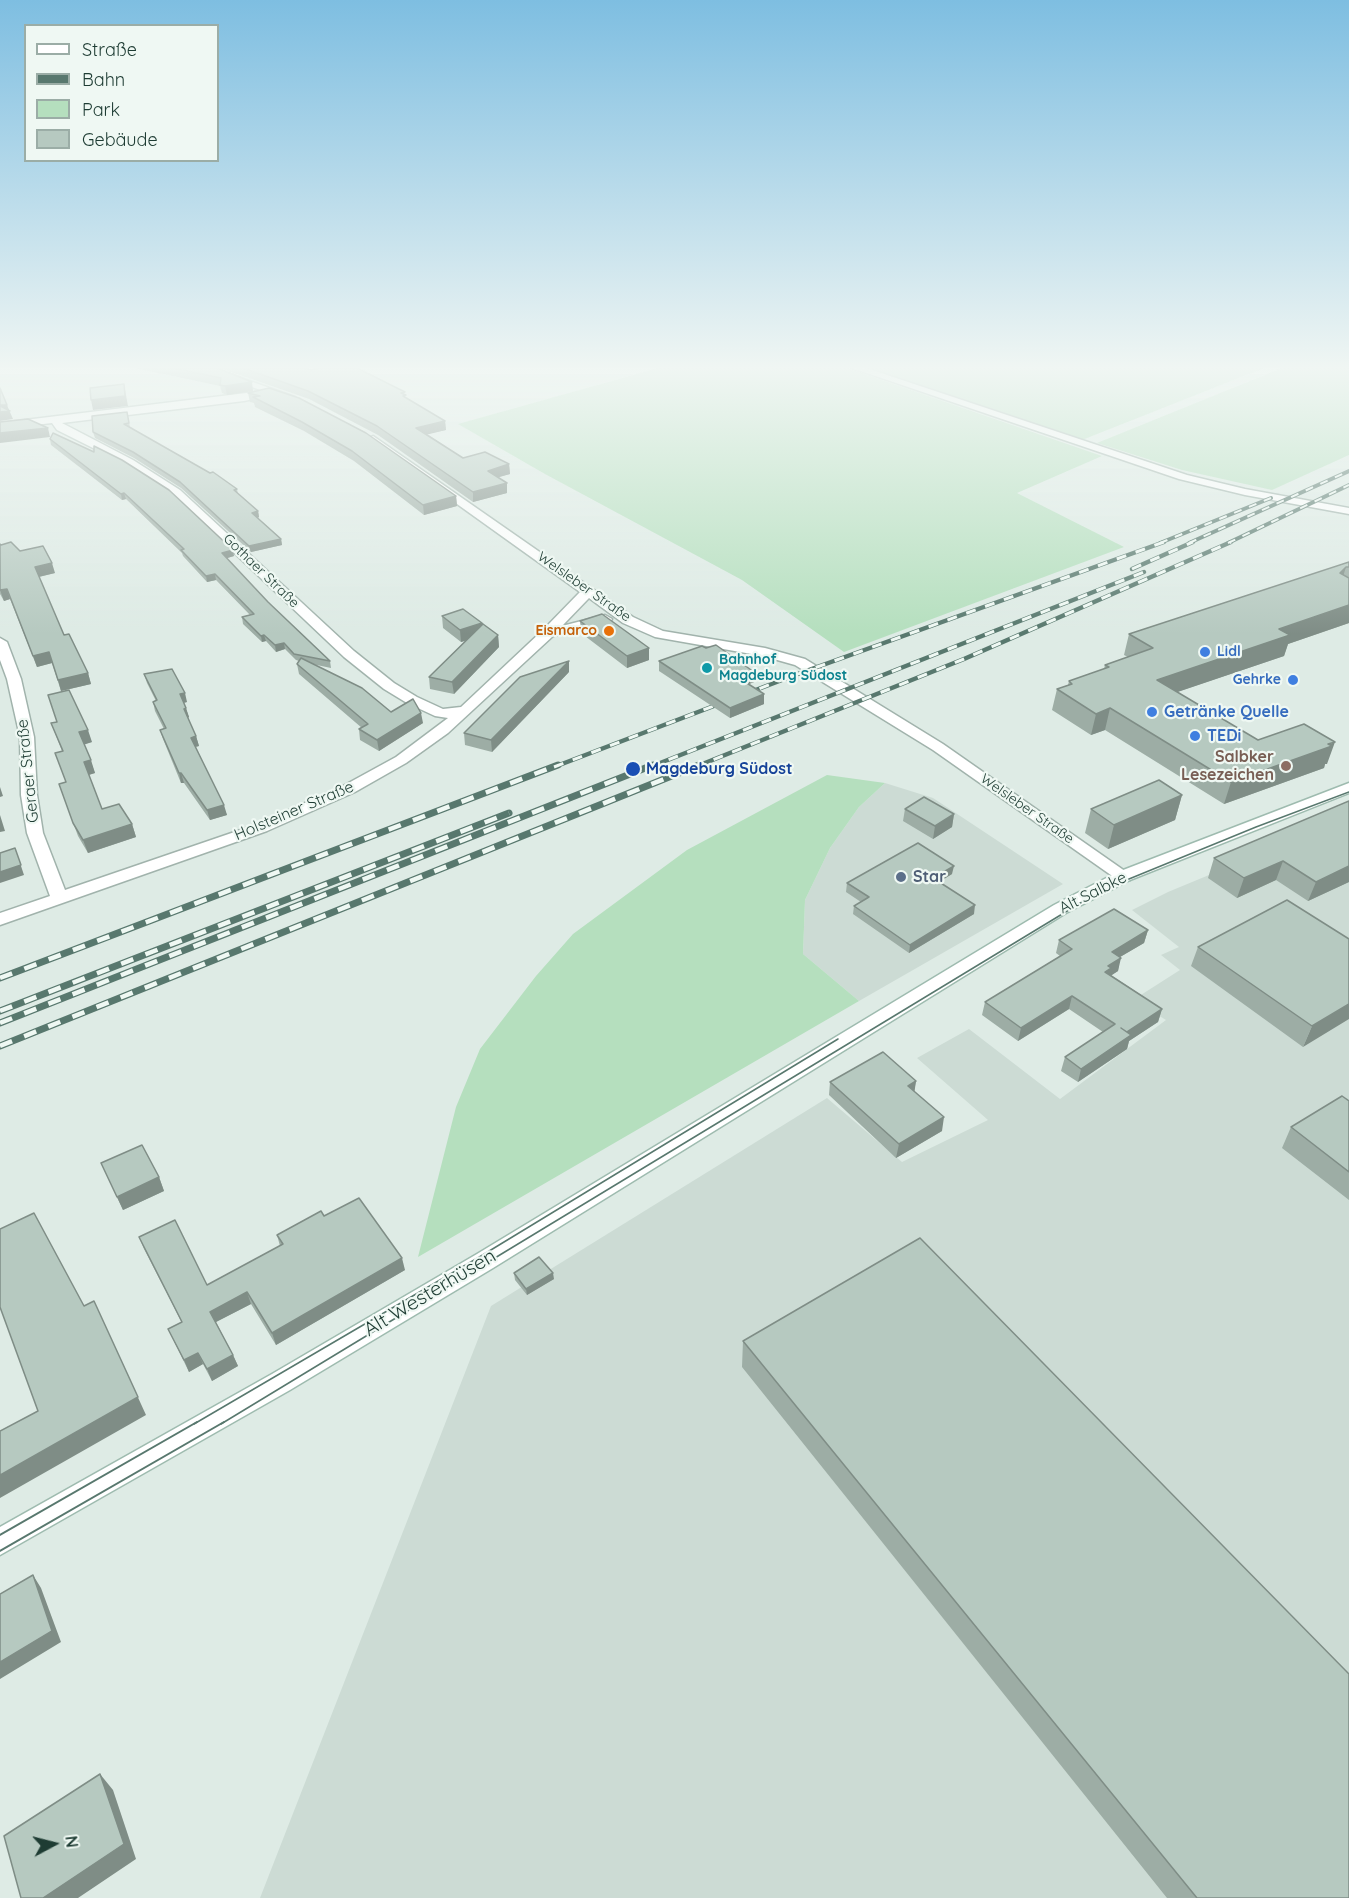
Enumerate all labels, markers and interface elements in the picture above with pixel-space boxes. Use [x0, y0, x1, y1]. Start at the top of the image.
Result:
legend [24, 24, 219, 162]
text: Straße [82, 38, 137, 61]
text: Bahn [82, 68, 125, 91]
text: Park [82, 98, 120, 121]
text: Gebäude [82, 128, 158, 151]
street label: Gothaer Straße [219, 531, 303, 611]
street label: Welsleber Straße [534, 548, 634, 626]
place label: Eismarco [535, 623, 597, 639]
marker: Eismarco [602, 624, 616, 638]
place label: Lidl [1217, 644, 1241, 660]
marker: Lidl [1198, 645, 1212, 659]
place label: Bahnhof Magdeburg Südost [719, 652, 847, 684]
marker: Bahnhof Magdeburg Südost [700, 661, 714, 675]
place label: Gehrke [1233, 672, 1281, 688]
marker: Gehrke [1286, 673, 1300, 687]
place label: Getränke Quelle [1164, 702, 1289, 722]
marker: Getränke Quelle [1145, 705, 1159, 719]
street label: Geraer Straße [13, 718, 43, 824]
place label: TEDi [1207, 726, 1241, 746]
marker: TEDi [1188, 729, 1202, 743]
place label: Salbker Lesezeichen [1181, 747, 1274, 785]
place label: Magdeburg Südost [646, 759, 793, 779]
marker: Salbker Lesezeichen [1279, 759, 1293, 773]
marker: Magdeburg Südost [624, 760, 642, 778]
street label: Welsleber Straße [977, 770, 1077, 848]
street label: Holsteiner Straße [231, 777, 357, 845]
place label: Star [913, 867, 946, 887]
street label: Alt Salbke [1056, 868, 1130, 918]
marker: Star [894, 870, 908, 884]
street label: Alt Westerhüsen [359, 1244, 501, 1342]
north arrow [24, 1814, 84, 1874]
text: N [61, 1835, 83, 1849]

